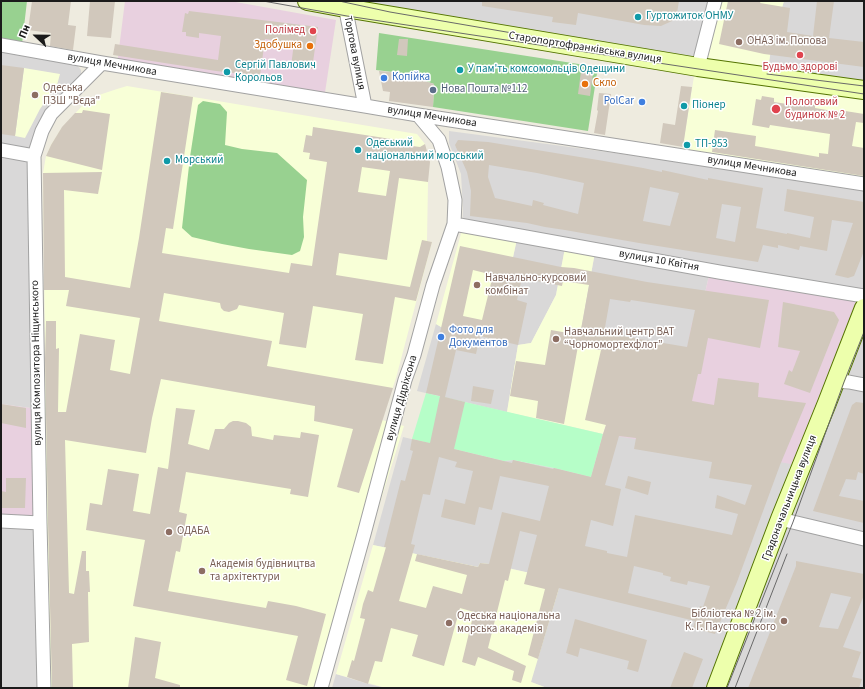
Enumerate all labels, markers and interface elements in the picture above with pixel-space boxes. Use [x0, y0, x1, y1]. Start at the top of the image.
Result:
place label: Гуртожиток ОНМУ [646, 10, 733, 24]
marker: Гуртожиток ОНМУ [633, 12, 643, 22]
street label: Торгова вулиця [340, 15, 368, 91]
north arrow [16, 16, 56, 56]
text: Пн [15, 22, 34, 40]
place label: Полімед [265, 24, 305, 38]
marker: Полімед [308, 26, 318, 36]
street label: Старопортофранківська вулиця [508, 29, 662, 67]
place label: ОНАЗ ім. Попова [747, 35, 827, 49]
marker: ОНАЗ ім. Попова [734, 37, 744, 47]
place label: Здобушка [254, 39, 302, 53]
marker: Здобушка [305, 41, 315, 51]
marker: Будьмо здорові [795, 50, 805, 60]
street label: вулиця Мечникова [66, 51, 158, 79]
place label: Сергій Павлович Корольов [235, 59, 316, 85]
place label: Будьмо здорові [763, 61, 837, 75]
place label: У пам'ть комсомольців Одещини [468, 63, 625, 77]
marker: У пам'ть комсомольців Одещини [455, 65, 465, 75]
marker: Сергій Павлович Корольов [222, 67, 232, 77]
place label: Копiйка [392, 71, 430, 85]
marker: Копiйка [379, 73, 389, 83]
place label: Скло [593, 77, 617, 91]
marker: Скло [580, 79, 590, 89]
place label: Одеська ПЗШ "Вєда" [43, 82, 100, 108]
place label: Нова Пошта №112 [441, 83, 528, 97]
marker: Нова Пошта №112 [428, 85, 438, 95]
marker: Одеська ПЗШ "Вєда" [30, 90, 40, 100]
place label: PolCar [604, 95, 634, 109]
place label: Пологовий будинок № 2 [785, 96, 845, 122]
marker: PolCar [637, 97, 647, 107]
place label: Піонер [692, 99, 726, 113]
marker: Піонер [679, 101, 689, 111]
street label: вулиця Мечникова [386, 103, 478, 131]
marker: Пологовий будинок № 2 [770, 103, 782, 115]
place label: Одеський національний морський [366, 137, 484, 163]
place label: ТП-953 [695, 138, 728, 152]
marker: ТП-953 [682, 140, 692, 150]
marker: Одеський національний морський [353, 145, 363, 155]
street label: вулиця Мечникова [706, 153, 798, 181]
place label: Морський [175, 154, 223, 168]
marker: Морський [162, 156, 172, 166]
street label: вулиця 10 Квітня [618, 247, 700, 275]
place label: Навчально-курсовий комбінат [485, 272, 587, 298]
street label: вулиця Композитора Ніщинського [29, 280, 45, 446]
marker: Навчально-курсовий комбінат [472, 280, 482, 290]
place label: Фото для Документов [449, 324, 508, 350]
place label: Навчальний центр ВАТ “Чорномортехфлот” [564, 326, 674, 352]
marker: Фото для Документов [436, 332, 446, 342]
marker: Навчальний центр ВАТ “Чорномортехфлот” [551, 334, 561, 344]
street label: вулиця Дідріхсона [383, 354, 421, 442]
street label: Градоначальницька вулиця [760, 433, 820, 563]
place label: ОДАБА [177, 525, 209, 539]
marker: ОДАБА [164, 527, 174, 537]
place label: Академія будівництва та архітектури [210, 558, 315, 584]
marker: Академія будівництва та архітектури [197, 566, 207, 576]
place label: Бібліотека № 2 ім. К. Г. Паустовського [685, 608, 776, 634]
place label: Одеська національна морська академія [457, 610, 560, 636]
marker: Бібліотека № 2 ім. К. Г. Паустовського [779, 616, 789, 626]
marker: Одеська національна морська академія [444, 618, 454, 628]

